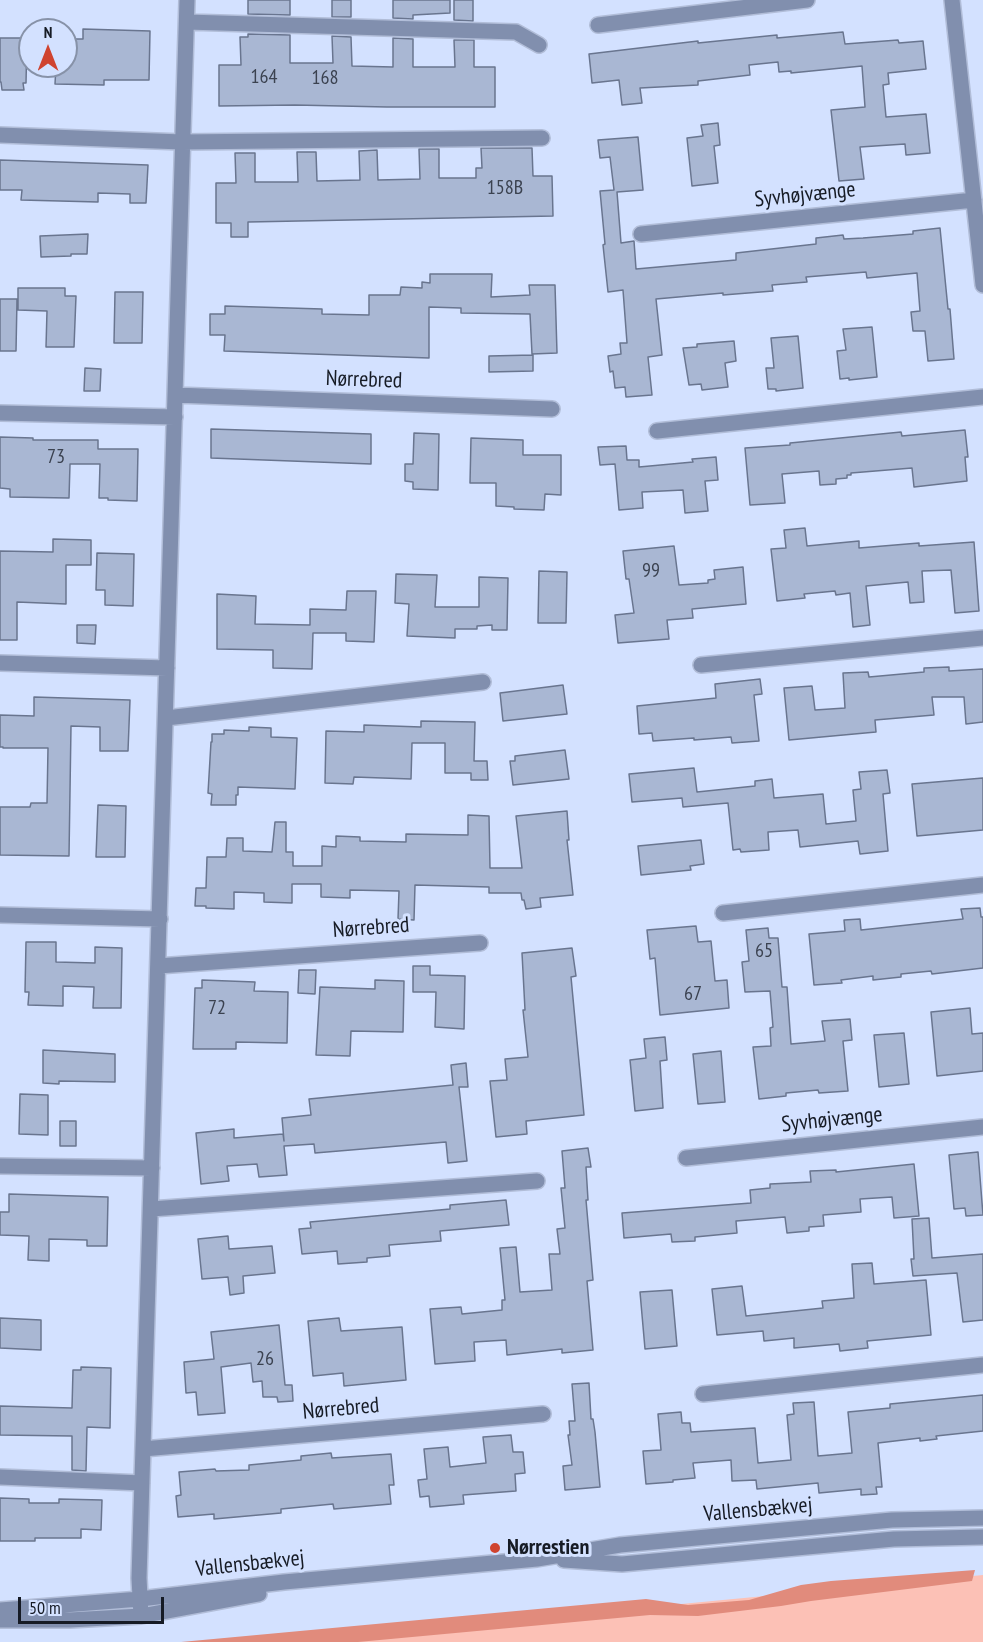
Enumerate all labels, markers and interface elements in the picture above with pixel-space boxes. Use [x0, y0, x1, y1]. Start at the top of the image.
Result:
north arrow [18, 18, 78, 78]
text: N [44, 22, 52, 42]
house number: 164 [251, 65, 277, 89]
house number: 168 [312, 66, 338, 90]
house number: 158B [487, 176, 523, 200]
street label: Syvhøjvænge [753, 177, 857, 213]
street label: Nørrebred [325, 365, 403, 395]
house number: 73 [47, 445, 65, 469]
house number: 99 [642, 559, 660, 583]
street label: Nørrebred [332, 912, 410, 944]
house number: 65 [755, 939, 773, 963]
house number: 67 [684, 982, 702, 1006]
house number: 72 [208, 996, 226, 1020]
street label: Syvhøjvænge [780, 1102, 884, 1138]
house number: 26 [256, 1347, 274, 1371]
street label: Nørrebred [302, 1393, 380, 1425]
street label: Vallensbækvej [703, 1492, 813, 1528]
place label: Nørrestien [507, 1535, 589, 1561]
marker: Nørrestien [488, 1541, 502, 1555]
street label: Vallensbækvej [194, 1545, 306, 1583]
scale bar [21, 1585, 166, 1623]
text: 50 m [29, 1596, 61, 1619]

